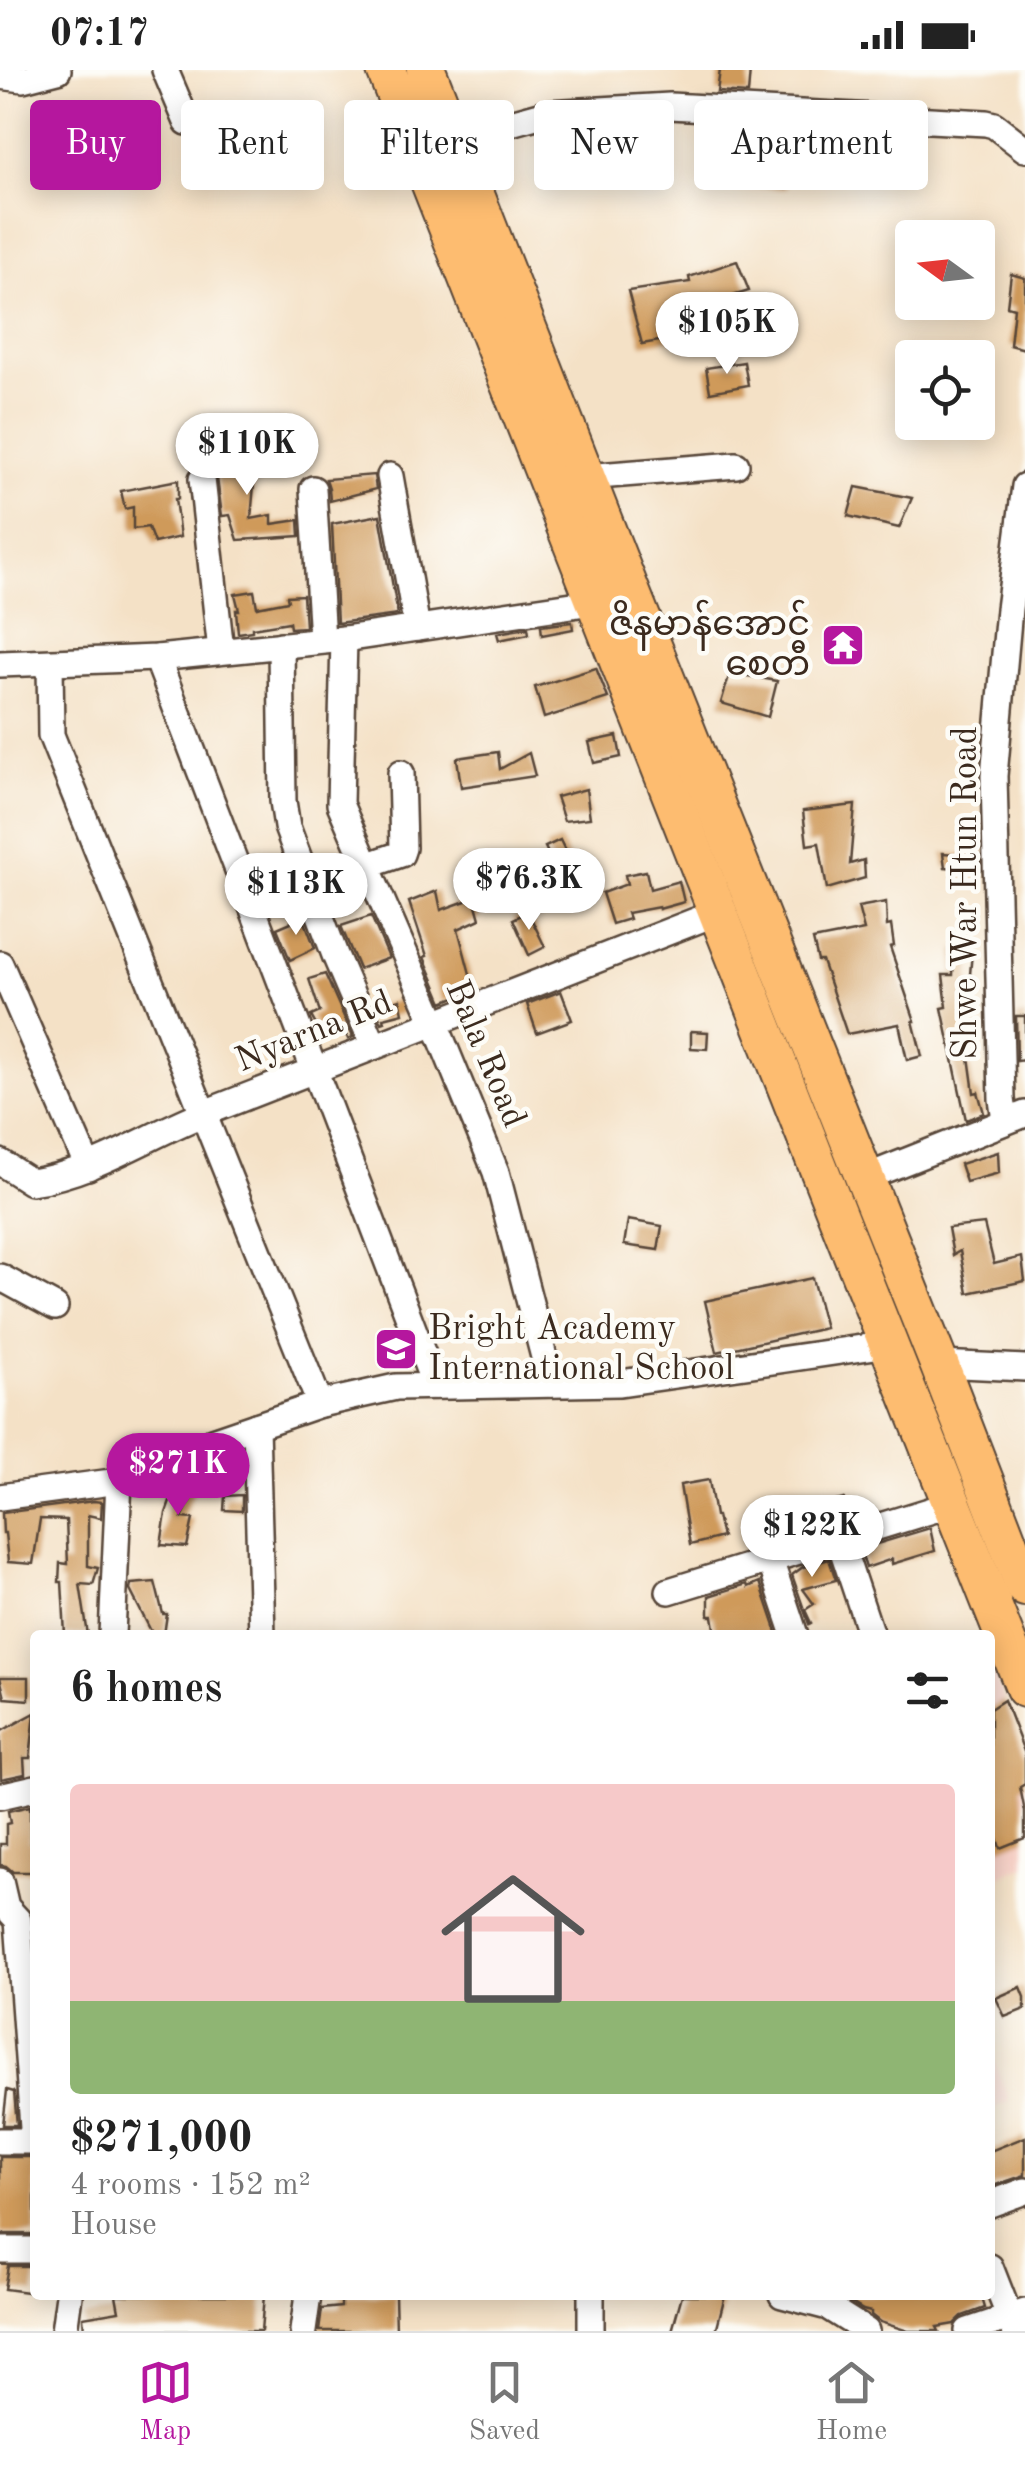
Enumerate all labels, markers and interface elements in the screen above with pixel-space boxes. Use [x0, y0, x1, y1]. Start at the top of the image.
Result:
text: 07:17 [50, 16, 149, 54]
chip: Buy [30, 100, 161, 190]
chip: Rent [181, 100, 324, 190]
chip: Filters [344, 100, 514, 190]
chip: New [534, 100, 674, 190]
chip: Apartment [694, 100, 928, 190]
north arrow [895, 220, 995, 320]
map controls [895, 220, 995, 440]
pin: $105K [657, 292, 797, 377]
text: $105K [678, 308, 776, 340]
button: locate [895, 340, 995, 440]
pin: $110K [177, 413, 317, 498]
text: $110K [198, 429, 296, 461]
place label: ဇိနမာန်အောင် စေတီ [609, 599, 810, 683]
temple icon: ဇိနမာန်အောင် စေတီ [820, 622, 866, 668]
street label: Shwe War Htun Road [949, 726, 984, 1060]
pin: $76.3K [448, 848, 610, 933]
pin: $113K [226, 853, 366, 938]
text: $76.3K [475, 864, 583, 896]
text: $113K [247, 869, 345, 901]
street label: Bala Road [438, 975, 532, 1133]
street label: Nyarna Rd [231, 985, 397, 1079]
place label: Bright Academy International School [428, 1312, 734, 1387]
school or university icon: Bright Academy International School [373, 1326, 419, 1372]
pin: $271K [108, 1433, 248, 1518]
text: $271K [129, 1449, 227, 1481]
pin: $122K [742, 1495, 882, 1580]
text: $122K [763, 1511, 861, 1543]
icon: filters [900, 1663, 955, 1718]
text: 6 homes [70, 1669, 222, 1711]
icon: home [423, 1849, 603, 2029]
text: $271,000 [70, 2119, 252, 2161]
text: 4 rooms · 152 m² [70, 2170, 311, 2202]
text: House [70, 2210, 157, 2242]
tab: Map [138, 2355, 193, 2450]
tab: Saved [469, 2355, 540, 2450]
tab: Home [816, 2355, 887, 2450]

